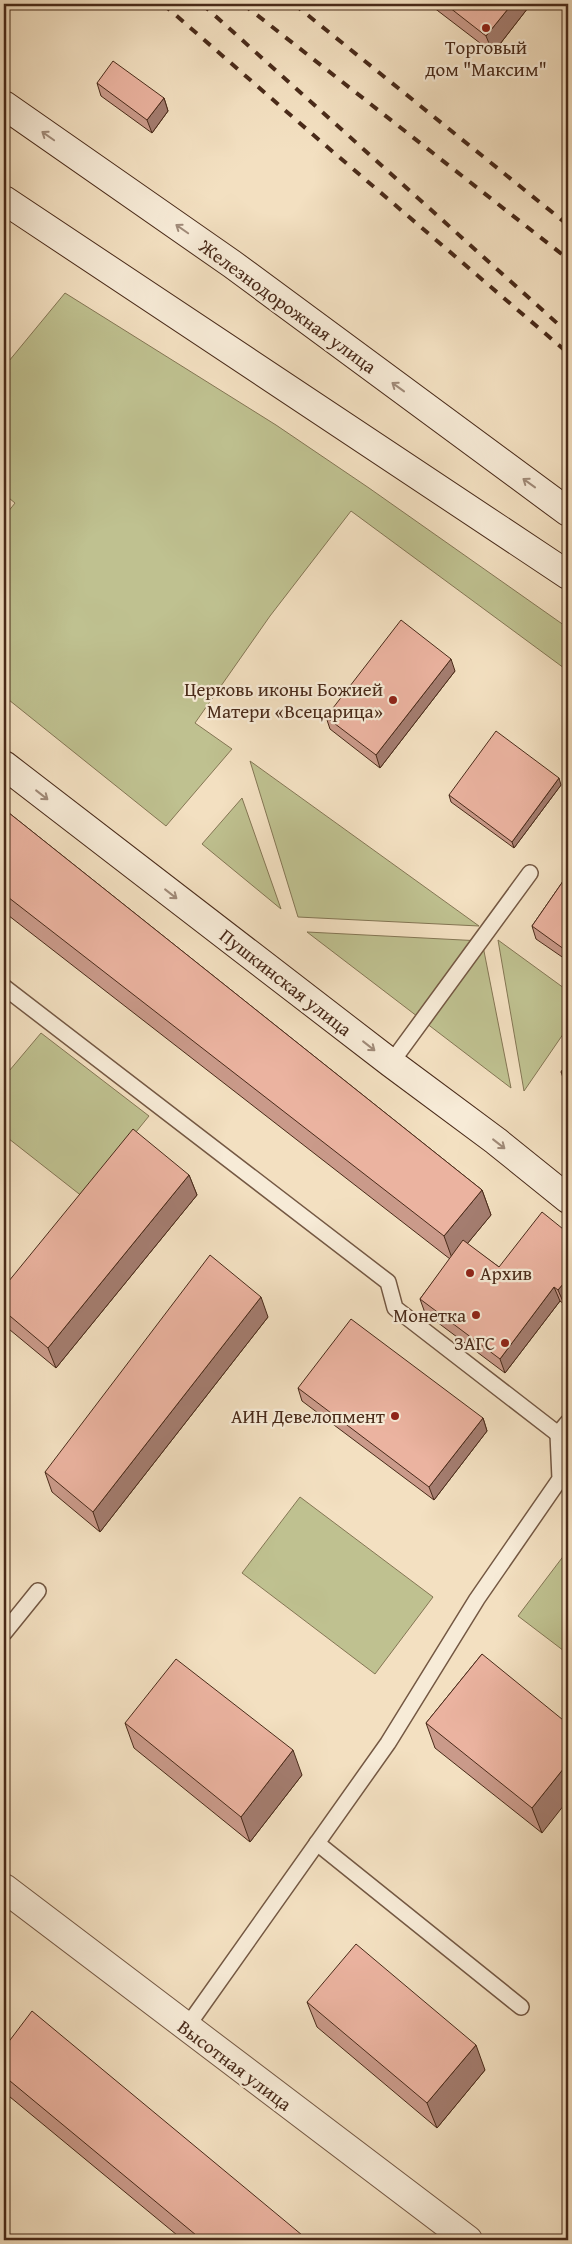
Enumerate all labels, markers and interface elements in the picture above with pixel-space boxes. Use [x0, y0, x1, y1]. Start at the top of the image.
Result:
marker: Торговый дом "Максим" [480, 22, 492, 34]
place label: Торговый дом "Максим" [425, 33, 547, 83]
one-way arrow [42, 131, 56, 141]
one-way arrow [175, 224, 189, 234]
street label: Железнодорожная улица [193, 231, 382, 380]
one-way arrow [392, 381, 405, 392]
one-way arrow [522, 478, 536, 488]
place label: Церковь иконы Божией Матери «Всецарица» [184, 675, 383, 725]
marker: Церковь иконы Божией Матери «Всецарица» [387, 694, 399, 706]
one-way arrow [35, 789, 48, 800]
one-way arrow [164, 889, 178, 899]
street label: Пушкинская улица [214, 921, 358, 1043]
one-way arrow [362, 1041, 375, 1052]
one-way arrow [492, 1138, 505, 1149]
place label: Архив [480, 1259, 532, 1287]
marker: Архив [464, 1267, 476, 1279]
place label: Монетка [393, 1301, 466, 1329]
marker: Монетка [470, 1309, 482, 1321]
place label: ЗАГС [454, 1329, 495, 1357]
marker: ЗАГС [499, 1337, 511, 1349]
place label: АИН Девелопмент [231, 1402, 386, 1430]
marker: АИН Девелопмент [389, 1410, 401, 1422]
street label: Высотная улица [172, 2013, 298, 2117]

